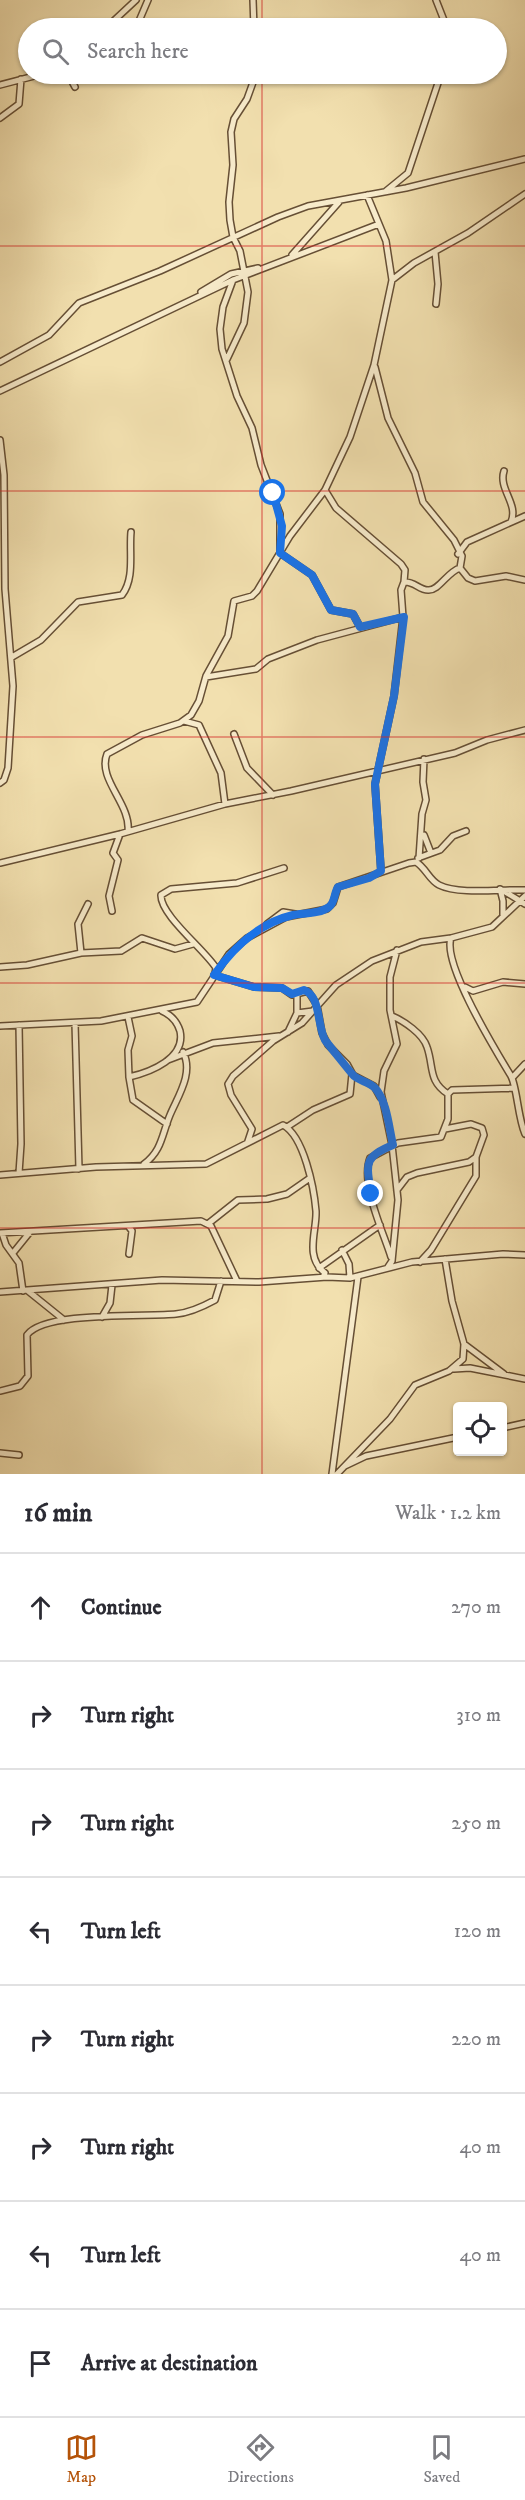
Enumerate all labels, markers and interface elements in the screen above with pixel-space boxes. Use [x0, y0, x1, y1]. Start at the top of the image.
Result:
search box [18, 18, 507, 84]
icon: search [39, 35, 72, 68]
text: Search here [87, 38, 189, 65]
route start [259, 479, 285, 505]
route end [357, 1180, 383, 1206]
map controls [453, 1402, 507, 1456]
button: locate [453, 1402, 507, 1456]
text: 16 min [24, 1497, 92, 1530]
text: Walk · 1.2 km [395, 1501, 501, 1526]
icon: ahead [24, 1591, 57, 1624]
text: Continue [81, 1594, 162, 1621]
text: 270 m [451, 1595, 501, 1620]
icon: right [24, 1699, 57, 1732]
text: Turn right [81, 1702, 174, 1729]
text: 310 m [456, 1703, 501, 1728]
icon: right [24, 1807, 57, 1840]
text: Turn right [81, 1810, 174, 1837]
text: 250 m [451, 1811, 501, 1836]
icon: left [24, 1915, 57, 1948]
text: Turn left [81, 1918, 161, 1945]
text: 120 m [454, 1919, 501, 1944]
icon: right [24, 2023, 57, 2056]
text: Turn right [81, 2026, 174, 2053]
text: 220 m [451, 2027, 501, 2052]
icon: right [24, 2131, 57, 2164]
text: Turn right [81, 2134, 174, 2161]
text: 40 m [459, 2135, 501, 2160]
icon: left [24, 2239, 57, 2272]
text: Turn left [81, 2242, 161, 2269]
text: 40 m [459, 2243, 501, 2268]
icon: arrive [24, 2347, 57, 2380]
text: Arrive at destination [81, 2350, 258, 2377]
tab: Map [65, 2431, 98, 2487]
tab: Directions [227, 2431, 294, 2487]
tab: Saved [423, 2431, 460, 2487]

